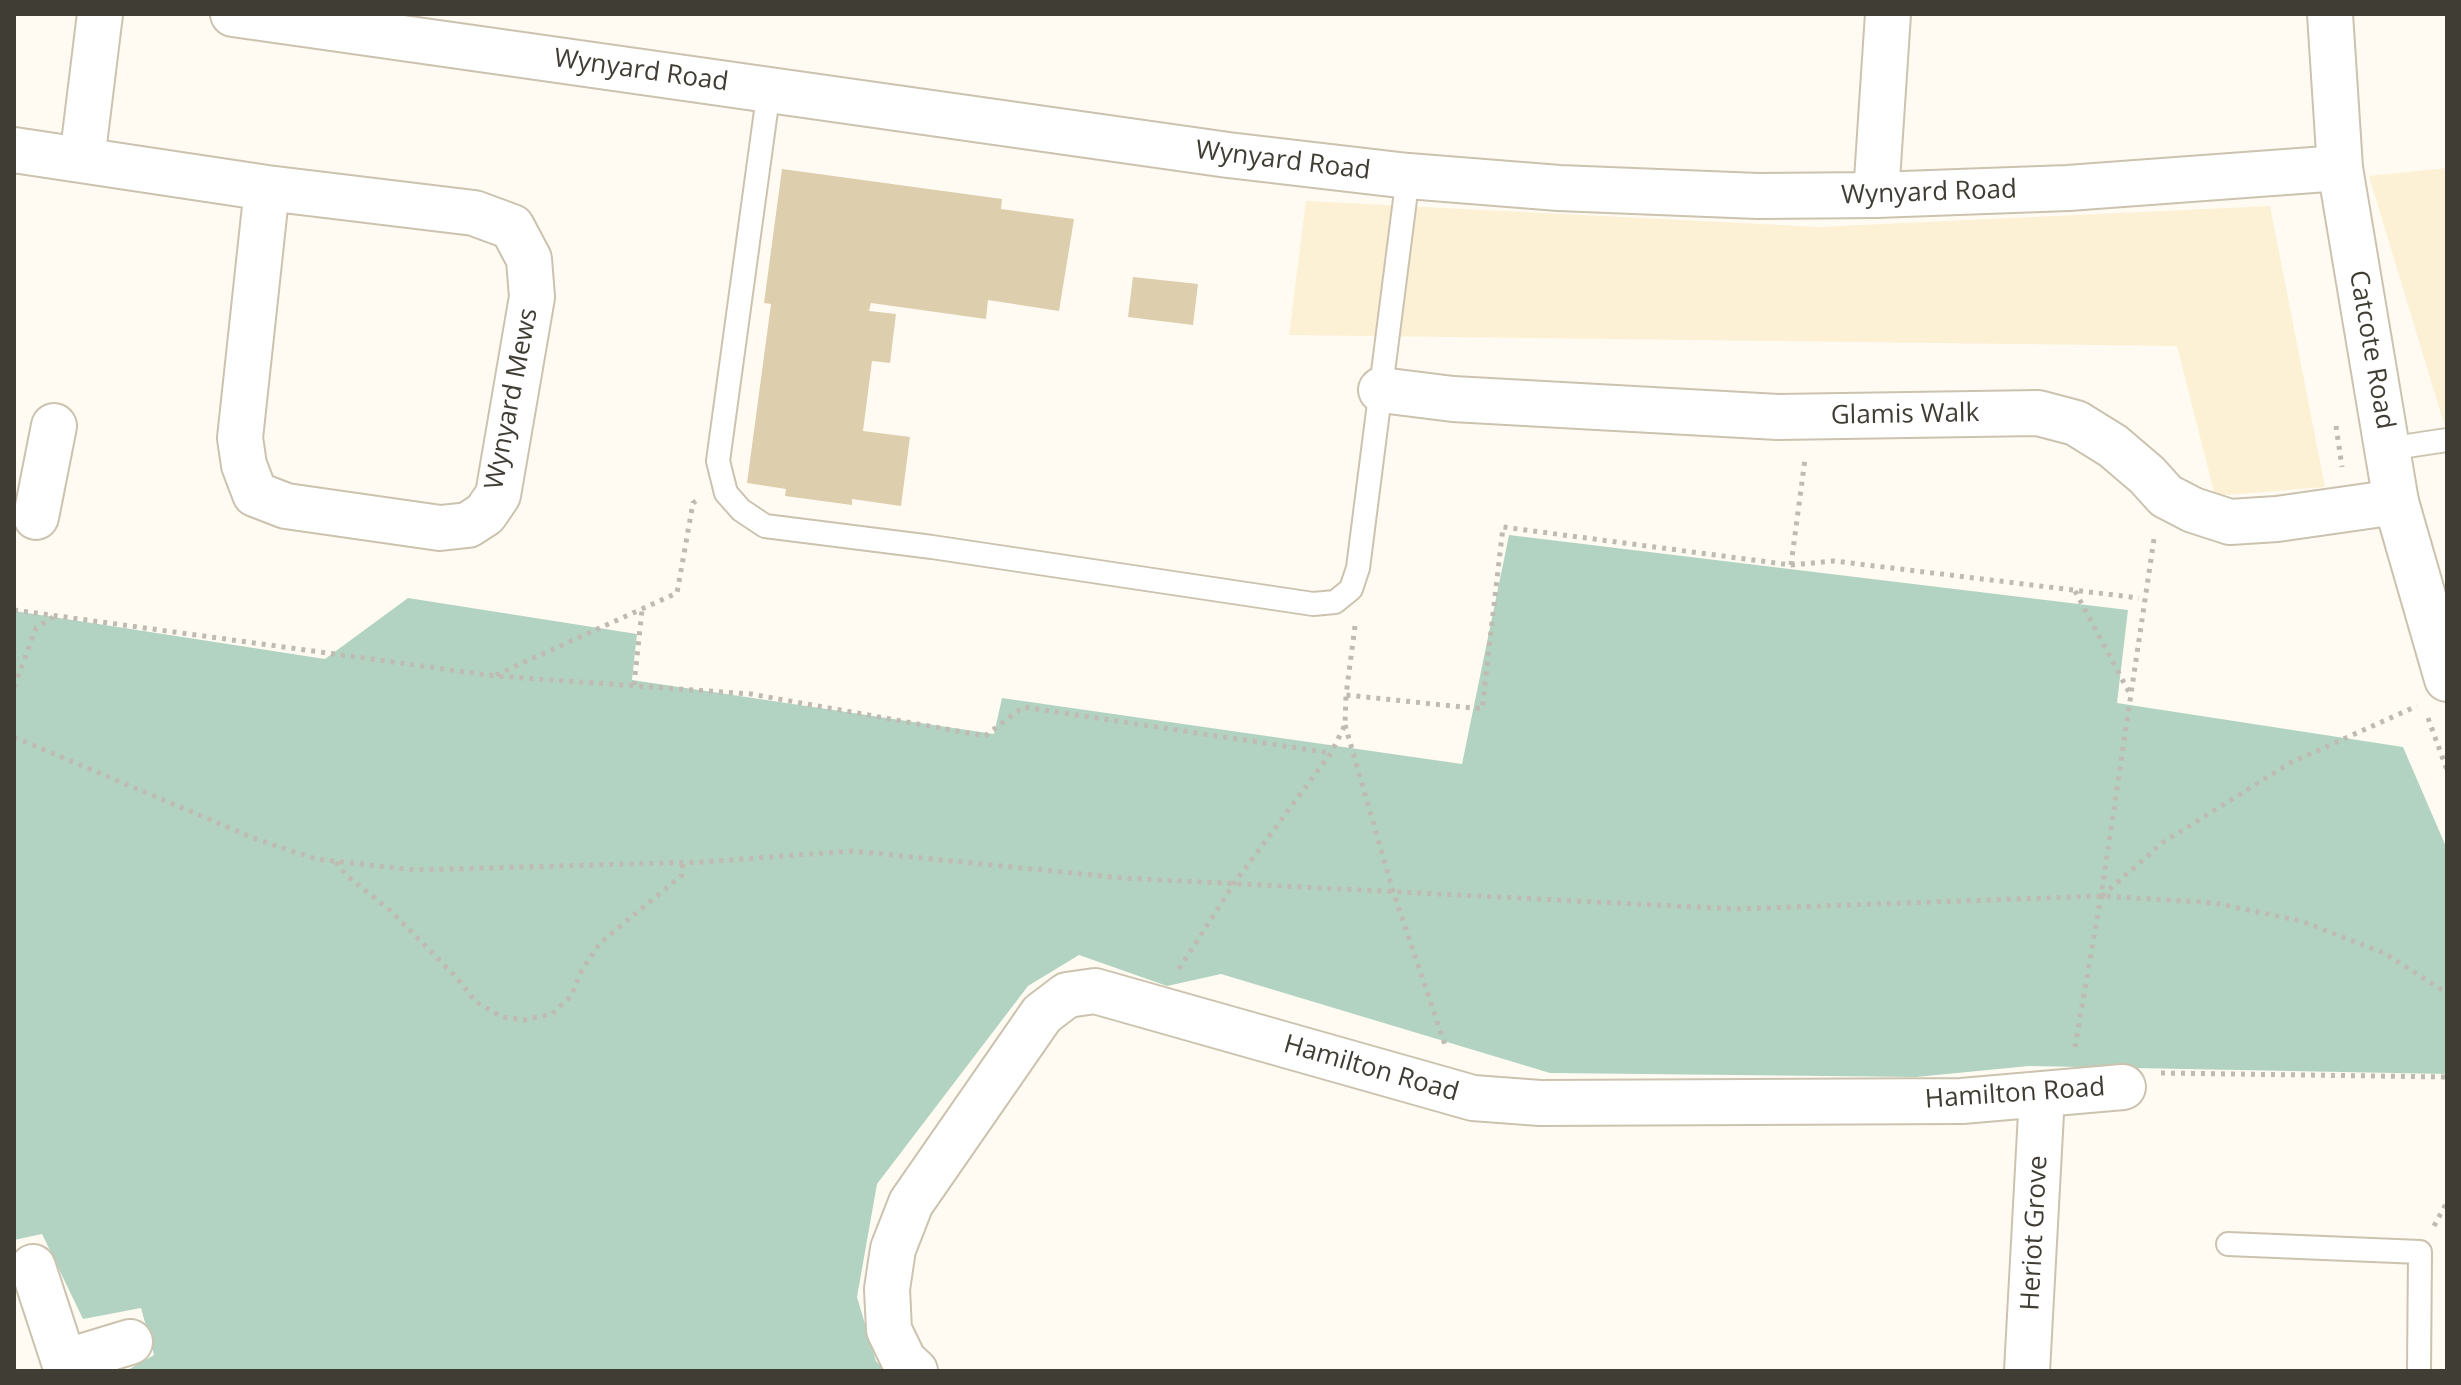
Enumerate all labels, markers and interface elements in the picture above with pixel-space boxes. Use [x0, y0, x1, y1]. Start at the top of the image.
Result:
street label: Wynyard Road [552, 43, 730, 99]
street label: Wynyard Road [1194, 135, 1372, 187]
street label: Wynyard Road [1841, 174, 2017, 212]
street label: Catcote Road [2342, 268, 2400, 432]
street label: Wynyard Mews [479, 306, 545, 492]
street label: Glamis Walk [1831, 398, 1979, 432]
street label: Hamilton Road [1280, 1029, 1462, 1109]
street label: Hamilton Road [1924, 1072, 2106, 1116]
street label: Heriot Grove [2015, 1155, 2055, 1311]

